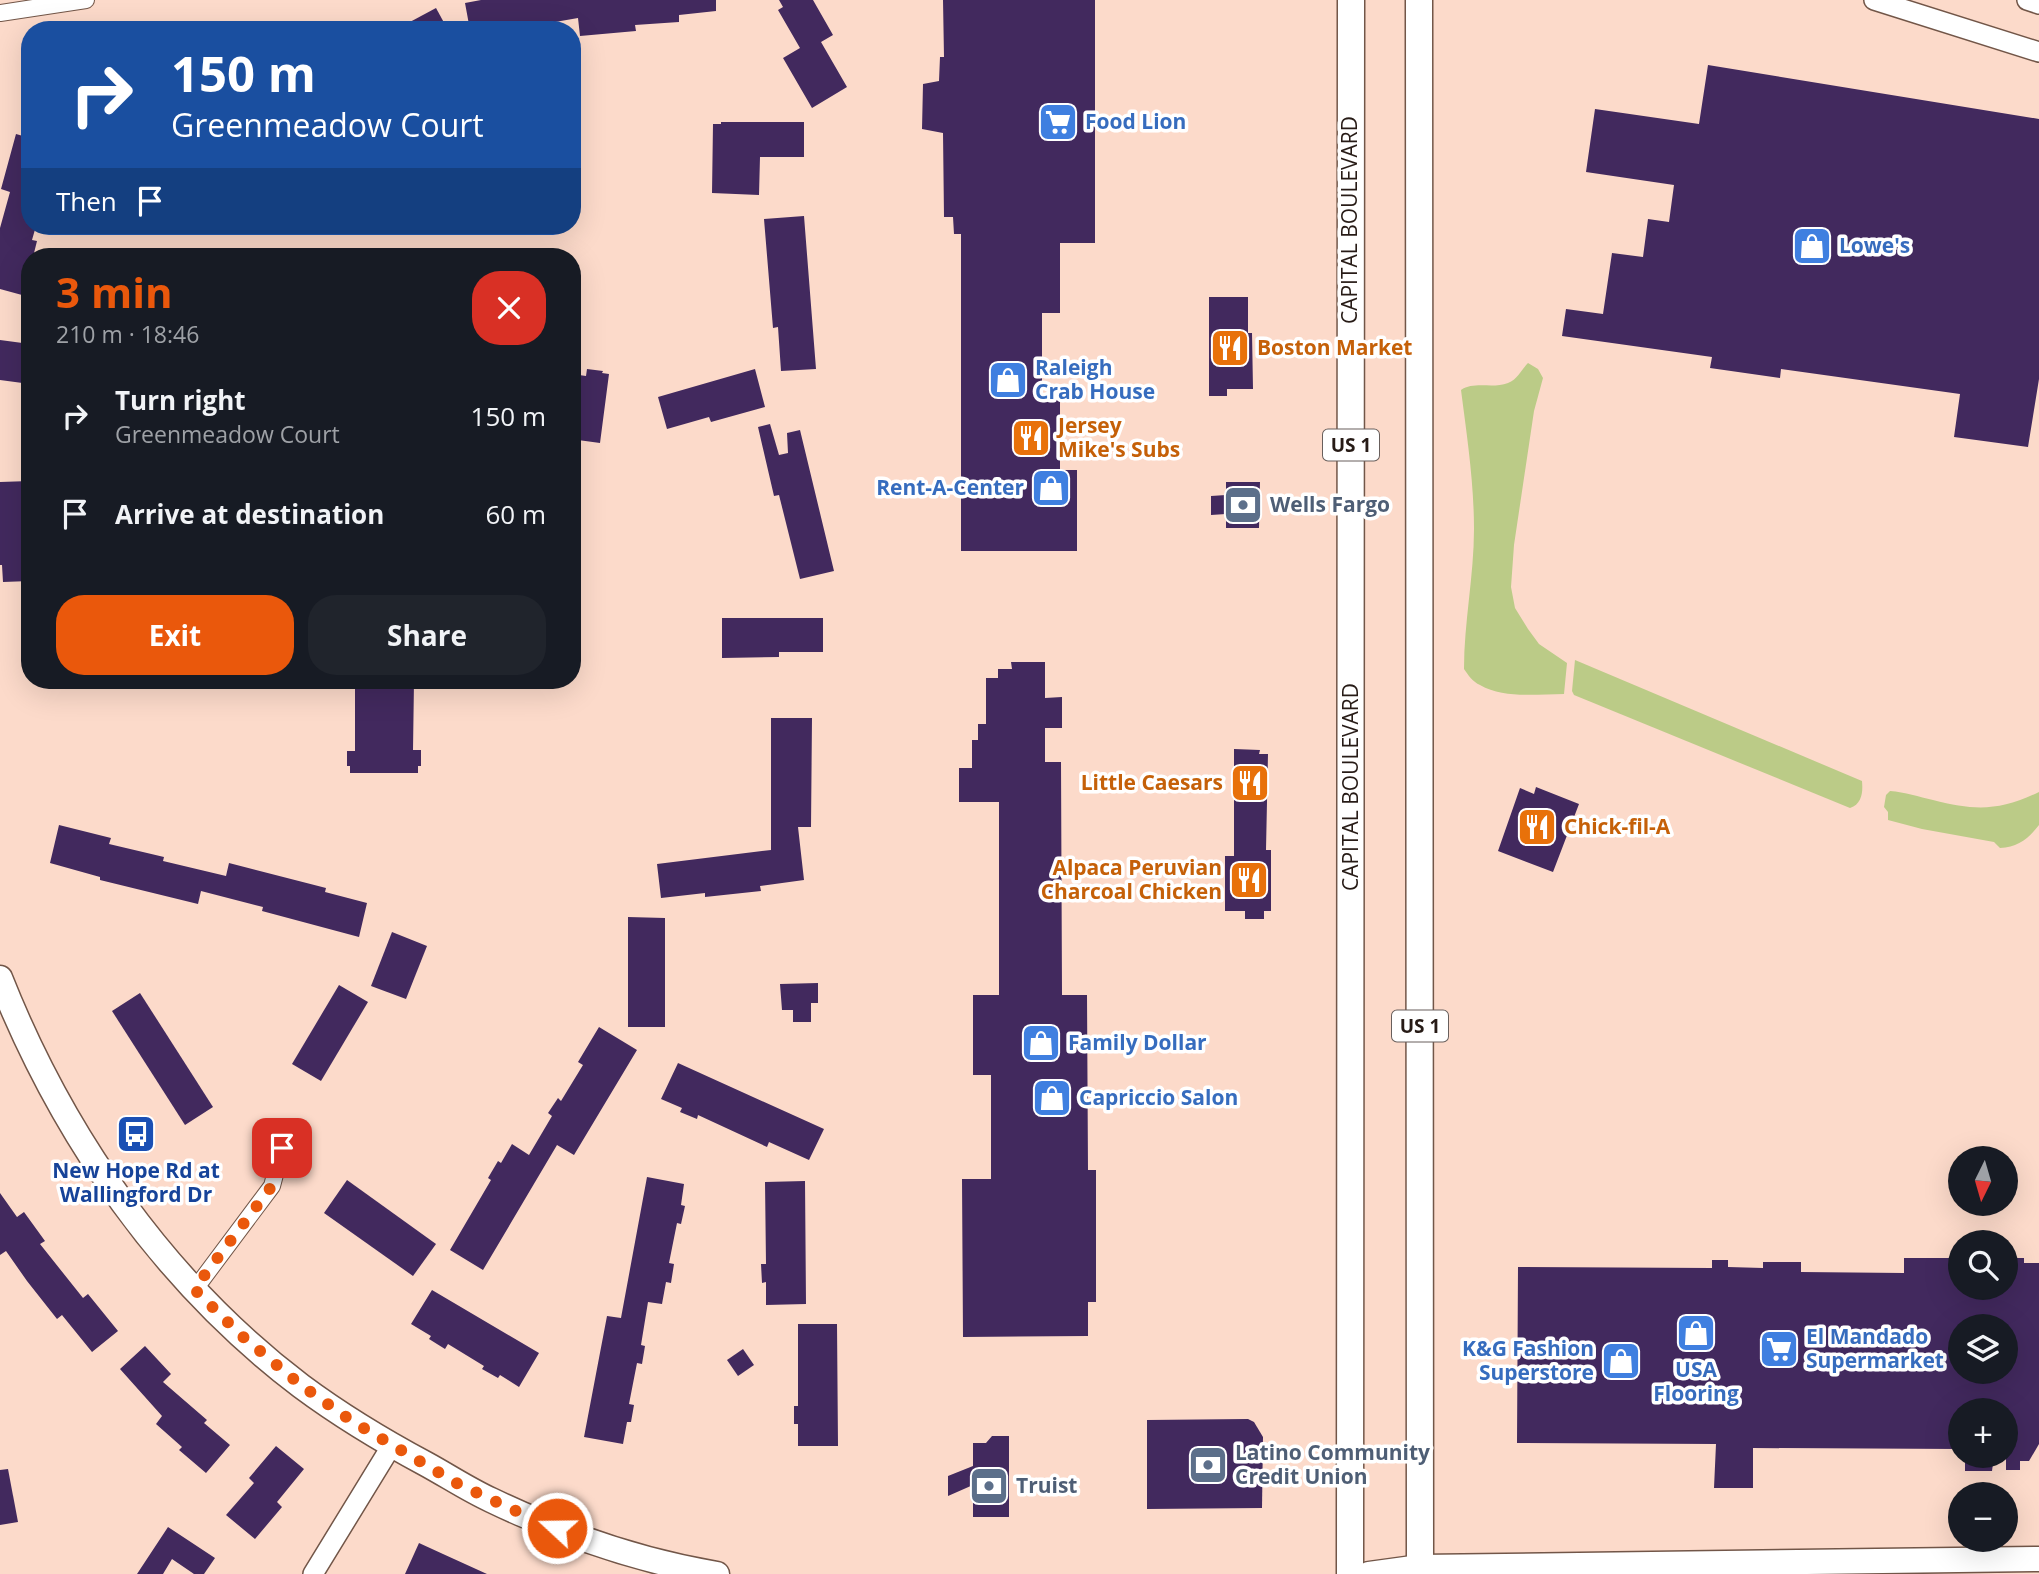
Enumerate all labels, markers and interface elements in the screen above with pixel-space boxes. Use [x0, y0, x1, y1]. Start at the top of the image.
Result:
text: 150 m [171, 40, 316, 106]
icon: right [56, 49, 147, 140]
supermarket icon: Food Lion [1037, 101, 1079, 143]
text: Greenmeadow Court [171, 103, 484, 146]
place label: Food Lion [1085, 107, 1186, 135]
street label: CAPITAL BOULEVARD [1335, 116, 1363, 324]
icon: arrive [131, 182, 169, 220]
text: Then [56, 183, 117, 219]
shop icon: Lowe's [1791, 225, 1833, 267]
place label: Lowe's [1839, 231, 1910, 259]
text: 3 min [56, 263, 173, 320]
button: close [472, 271, 546, 345]
text: 210 m · 18:46 [56, 318, 199, 350]
restaurant icon: Boston Market [1209, 327, 1251, 369]
place label: Boston Market [1257, 333, 1413, 361]
place label: Raleigh Crab House [1035, 353, 1155, 405]
shop icon: Raleigh Crab House [987, 359, 1029, 401]
text: Turn right [115, 382, 246, 418]
icon: right [56, 397, 94, 435]
text: 150 m [471, 398, 546, 434]
place label: Jersey Mike's Subs [1056, 411, 1180, 463]
restaurant icon: Jersey Mike's Subs [1010, 417, 1052, 459]
text: Greenmeadow Court [115, 418, 340, 450]
road number: US 1 [1323, 430, 1379, 460]
shop icon: Rent-A-Center [1030, 467, 1072, 509]
place label: Rent-A-Center [876, 473, 1024, 501]
bank icon: Wells Fargo [1222, 484, 1264, 526]
place label: Wells Fargo [1270, 490, 1390, 518]
icon: arrive [56, 495, 94, 533]
text: Arrive at destination [115, 496, 384, 532]
text: 60 m [485, 496, 546, 532]
button: Exit [56, 595, 294, 675]
button: Share [308, 595, 546, 675]
street label: CAPITAL BOULEVARD [1336, 683, 1364, 891]
restaurant icon: Little Caesars [1229, 762, 1271, 804]
place label: Little Caesars [1081, 768, 1223, 796]
restaurant icon: Chick-fil-A [1516, 806, 1558, 848]
place label: Chick-fil-A [1564, 812, 1671, 840]
place label: Alpaca Peruvian Charcoal Chicken [1041, 853, 1222, 905]
restaurant icon: Alpaca Peruvian Charcoal Chicken [1228, 859, 1270, 901]
road number: US 1 [1392, 1010, 1448, 1042]
shop icon: Family Dollar [1020, 1022, 1062, 1064]
place label: Family Dollar [1068, 1028, 1207, 1056]
shop icon: Capriccio Salon [1031, 1077, 1073, 1119]
place label: Capriccio Salon [1079, 1083, 1238, 1111]
bus stop icon: New Hope Rd at Wallingford Dr [115, 1113, 157, 1155]
pin [252, 1118, 312, 1178]
icon: arrive [263, 1129, 301, 1167]
north arrow [1948, 1146, 2018, 1216]
map controls [1948, 1146, 2018, 1552]
place label: New Hope Rd at Wallingford Dr [52, 1156, 220, 1208]
button: search [1948, 1230, 2018, 1300]
shop icon: USA Flooring [1675, 1312, 1717, 1354]
button: layers [1948, 1314, 2018, 1384]
place label: El Mandado Supermarket [1806, 1322, 1944, 1374]
supermarket icon: El Mandado Supermarket [1758, 1328, 1800, 1370]
place label: K&G Fashion Superstore [1462, 1334, 1594, 1386]
shop icon: K&G Fashion Superstore [1600, 1340, 1642, 1382]
place label: USA Flooring [1653, 1355, 1739, 1407]
button: + [1948, 1398, 2018, 1468]
place label: Latino Community Credit Union [1235, 1438, 1430, 1490]
bank icon: Latino Community Credit Union [1187, 1444, 1229, 1486]
bank icon: Truist [968, 1465, 1010, 1507]
place label: Truist [1016, 1471, 1077, 1499]
button: − [1948, 1482, 2018, 1552]
position arrow [520, 1491, 594, 1565]

